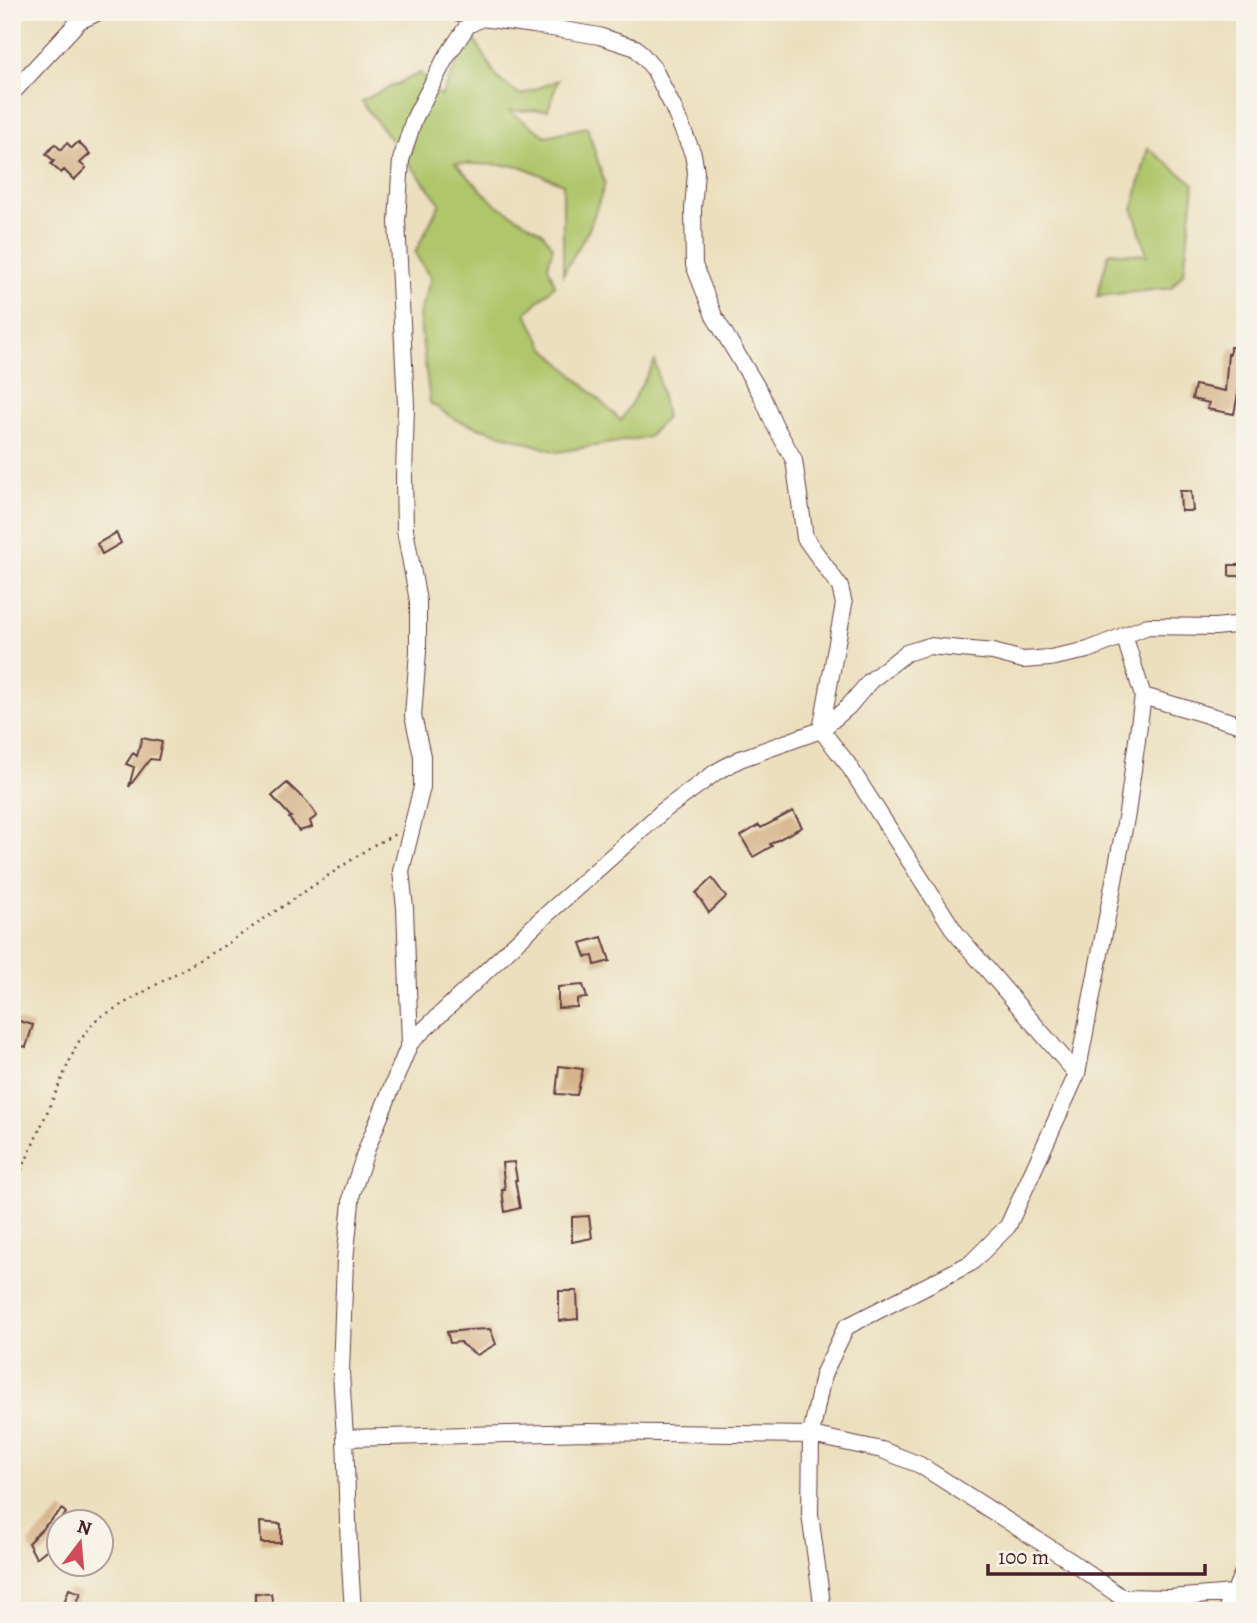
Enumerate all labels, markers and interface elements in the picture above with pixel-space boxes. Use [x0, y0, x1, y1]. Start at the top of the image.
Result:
north arrow [46, 1508, 116, 1578]
text: N [74, 1513, 95, 1542]
scale bar [988, 1532, 1204, 1576]
text: 100 m [998, 1543, 1049, 1571]

